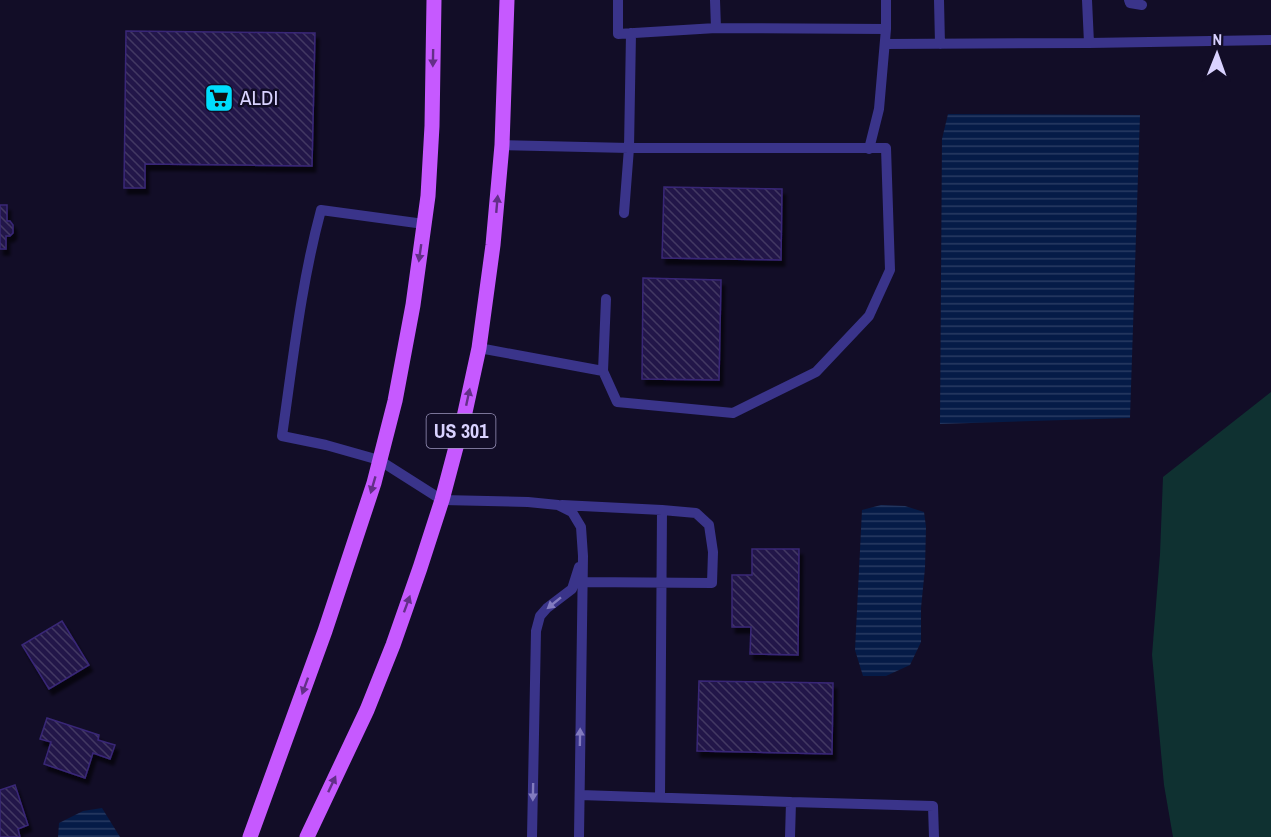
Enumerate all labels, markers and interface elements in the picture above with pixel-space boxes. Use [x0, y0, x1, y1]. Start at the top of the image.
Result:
north arrow [1187, 24, 1247, 84]
text: N [1212, 28, 1222, 50]
one-way arrow [428, 49, 438, 68]
supermarket icon: ALDI [203, 82, 235, 114]
place label: ALDI [239, 83, 278, 112]
one-way arrow [492, 195, 502, 214]
one-way arrow [416, 243, 425, 262]
one-way arrow [464, 388, 474, 407]
road number: US 301 [426, 414, 496, 448]
one-way arrow [368, 476, 377, 494]
one-way arrow [403, 595, 413, 613]
one-way arrow [546, 597, 561, 609]
one-way arrow [300, 677, 310, 695]
one-way arrow [576, 727, 585, 746]
one-way arrow [328, 775, 337, 792]
one-way arrow [528, 782, 538, 801]

